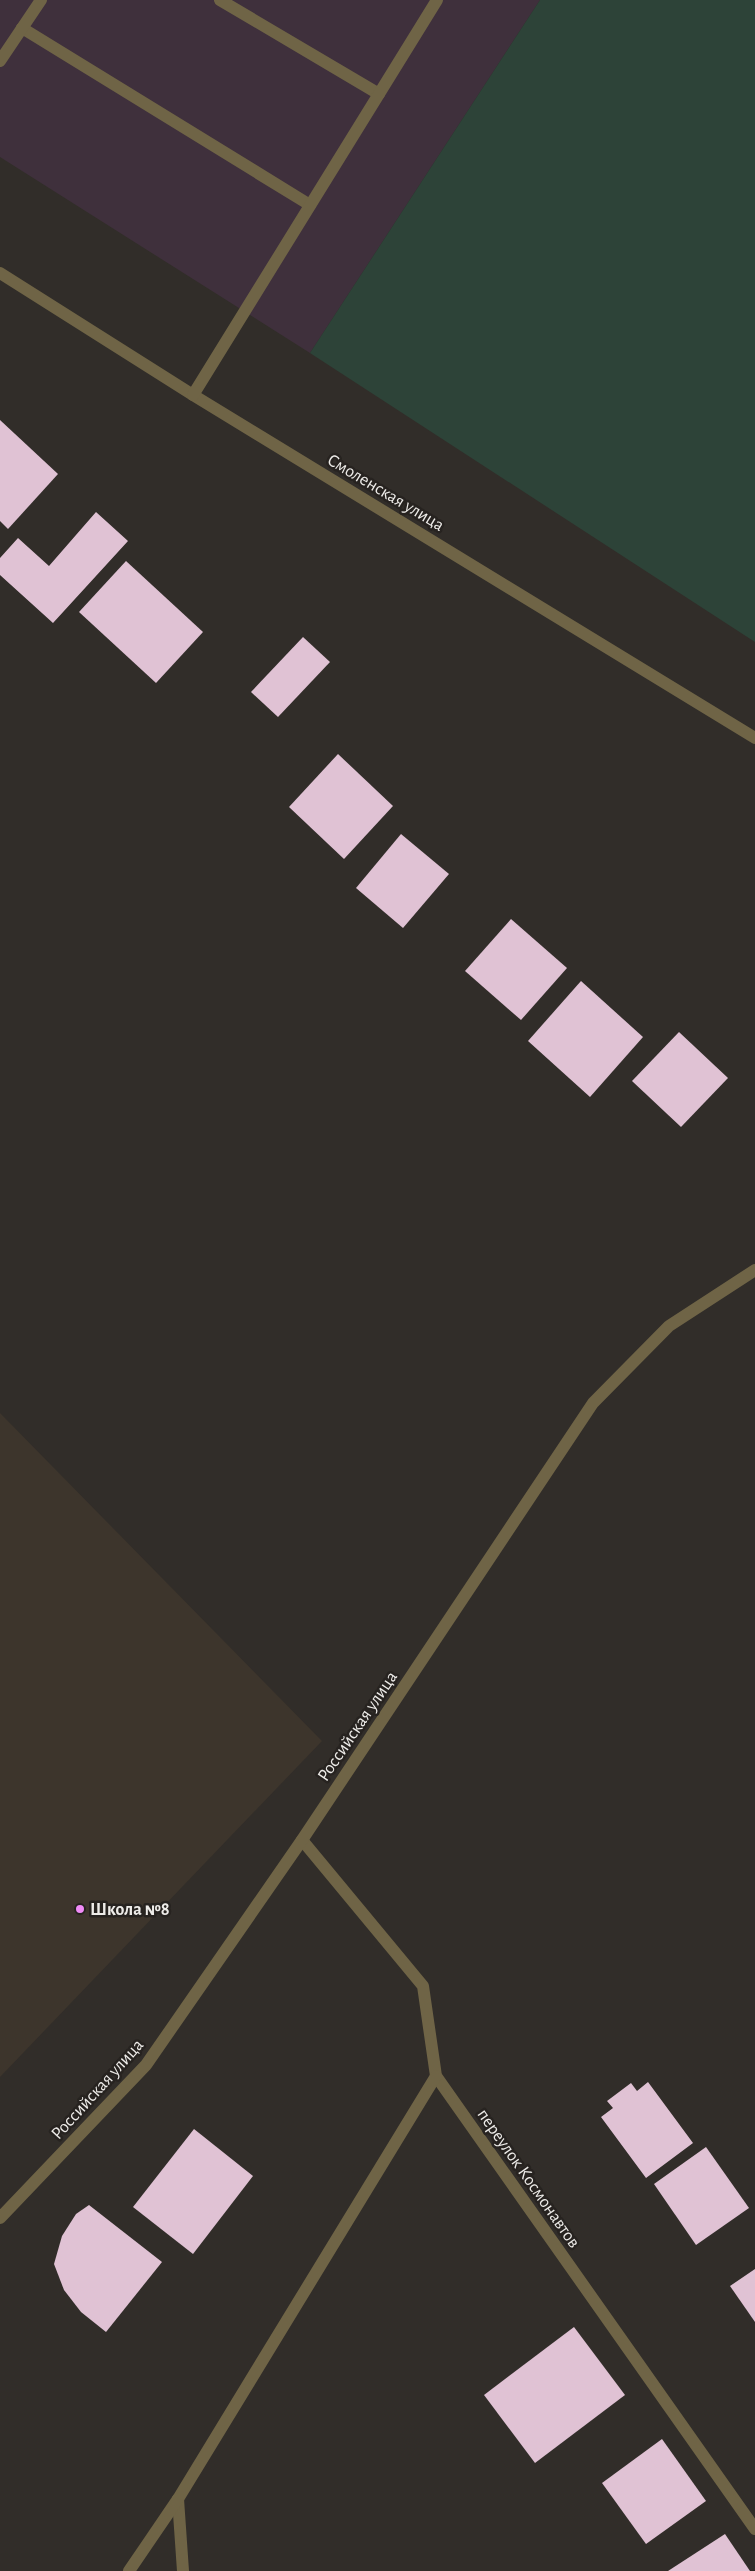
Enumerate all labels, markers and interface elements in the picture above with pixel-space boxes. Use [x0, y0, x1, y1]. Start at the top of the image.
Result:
street label: Смоленская улица [324, 451, 447, 535]
street label: Российская улица [315, 1668, 401, 1785]
place label: Школа №8 [90, 1901, 170, 1919]
marker: Школа №8 [74, 1903, 86, 1915]
street label: Российская улица [48, 2036, 147, 2143]
street label: переулок Космонавтов [473, 2106, 583, 2251]

